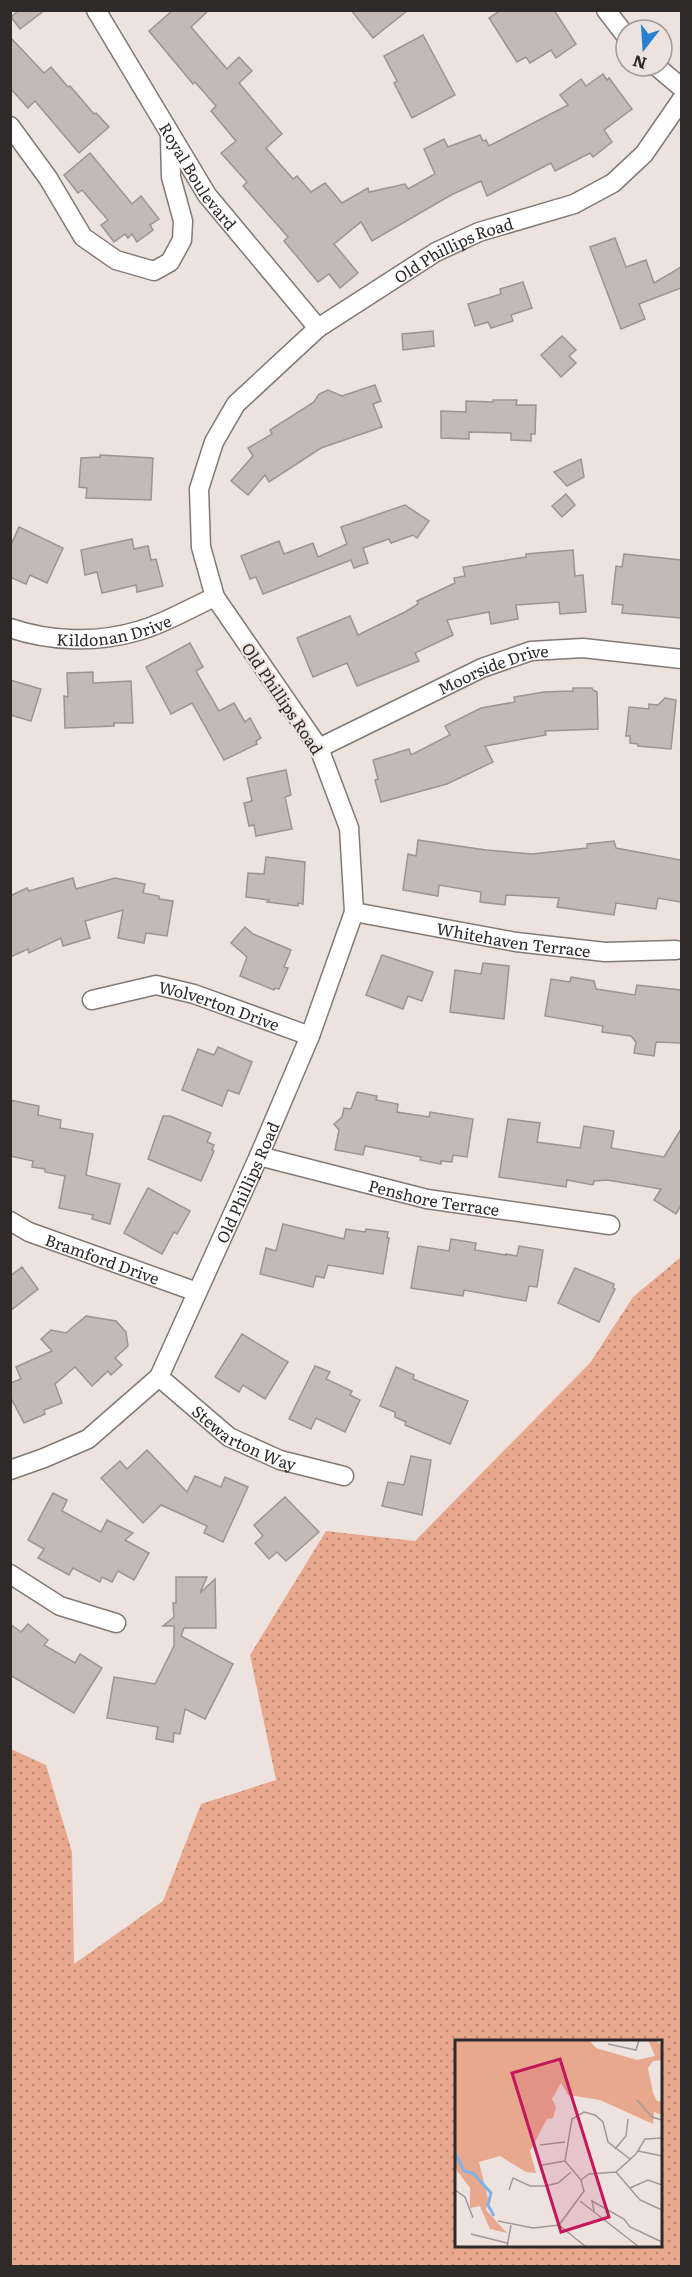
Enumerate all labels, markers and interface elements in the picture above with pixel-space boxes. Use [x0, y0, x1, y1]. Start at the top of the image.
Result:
north arrow [614, 18, 674, 78]
text: N [629, 50, 649, 77]
street label: Royal Boulevard [154, 118, 243, 235]
street label: Old Phillips Road [389, 211, 516, 288]
street label: Kildonan Drive [56, 608, 175, 651]
street label: Old Phillips Road [237, 637, 330, 759]
street label: Moorside Drive [433, 638, 549, 700]
street label: Whitehaven Terrace [435, 916, 592, 962]
street label: Wolverton Drive [156, 974, 283, 1036]
street label: Old Phillips Road [209, 1117, 284, 1247]
street label: Penshore Terrace [366, 1173, 501, 1221]
street label: Bramford Drive [42, 1227, 163, 1290]
street label: Stewarton Way [187, 1399, 300, 1476]
inset map [455, 2040, 662, 2247]

